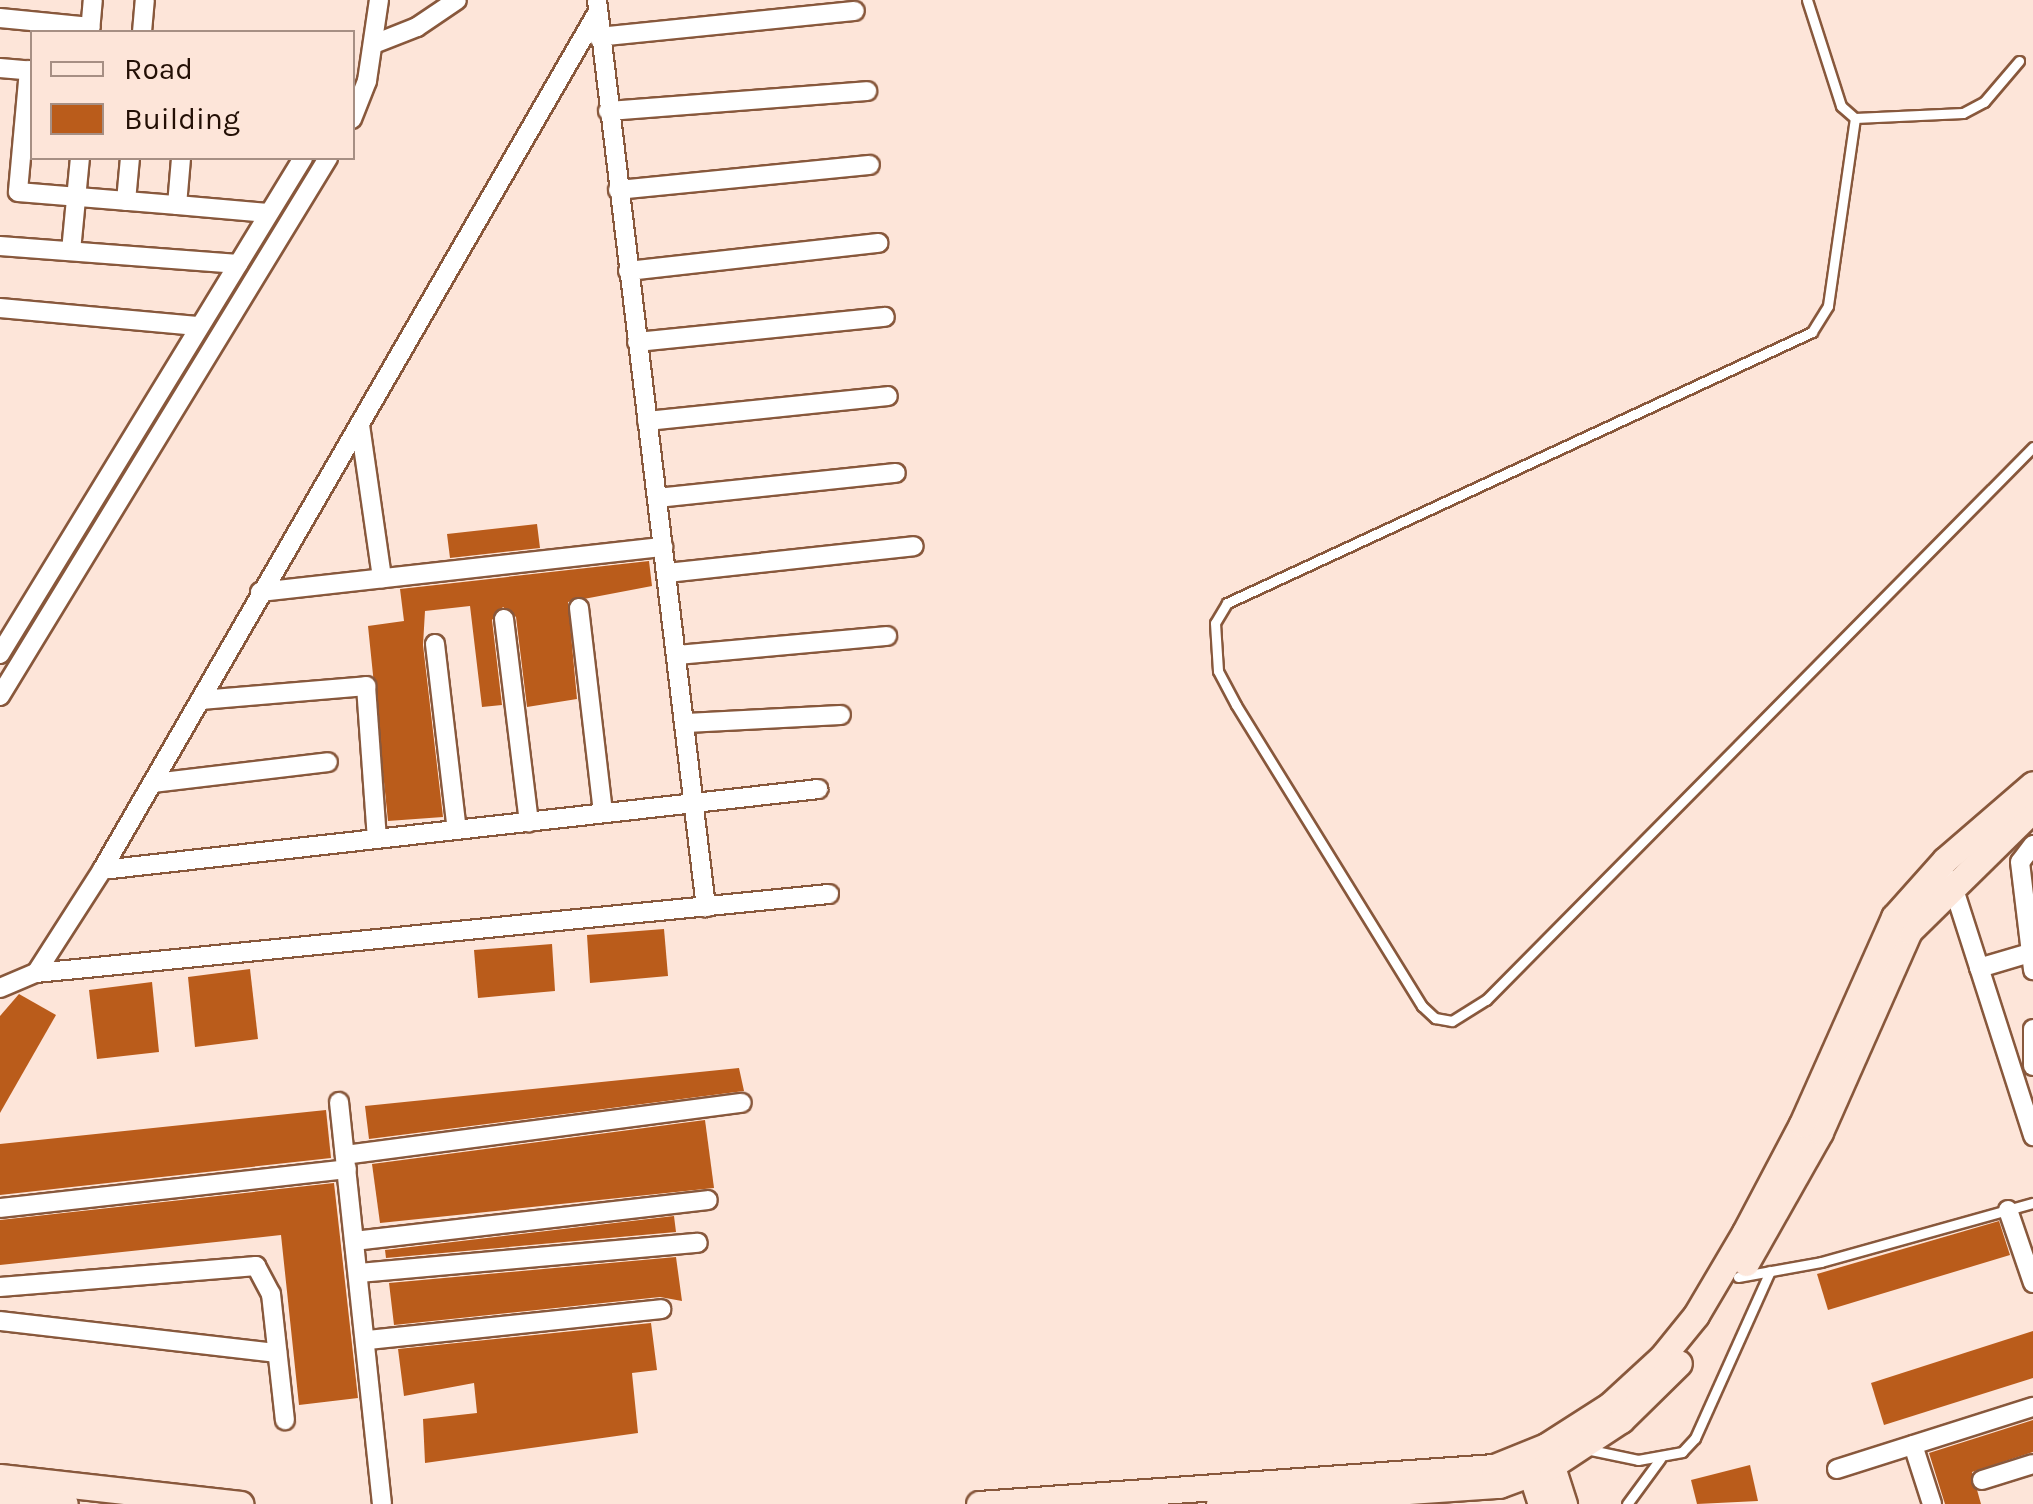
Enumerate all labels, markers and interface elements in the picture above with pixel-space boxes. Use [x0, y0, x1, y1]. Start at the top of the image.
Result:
legend [30, 30, 355, 160]
text: Road [124, 51, 193, 87]
text: Building [124, 101, 240, 137]

